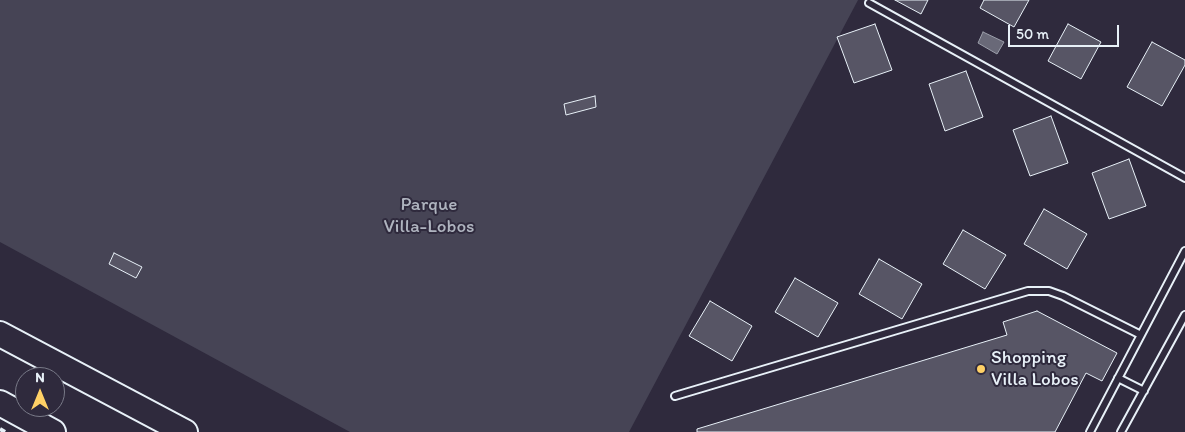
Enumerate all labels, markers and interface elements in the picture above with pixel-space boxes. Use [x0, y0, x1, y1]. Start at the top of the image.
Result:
scale bar [1010, 15, 1121, 47]
text: 50 m [1016, 25, 1049, 43]
park label: Parque Villa-Lobos [383, 194, 475, 238]
place label: Shopping Villa Lobos [991, 347, 1079, 391]
marker: Shopping Villa Lobos [975, 363, 987, 375]
north arrow [15, 367, 65, 417]
text: N [35, 369, 45, 386]

